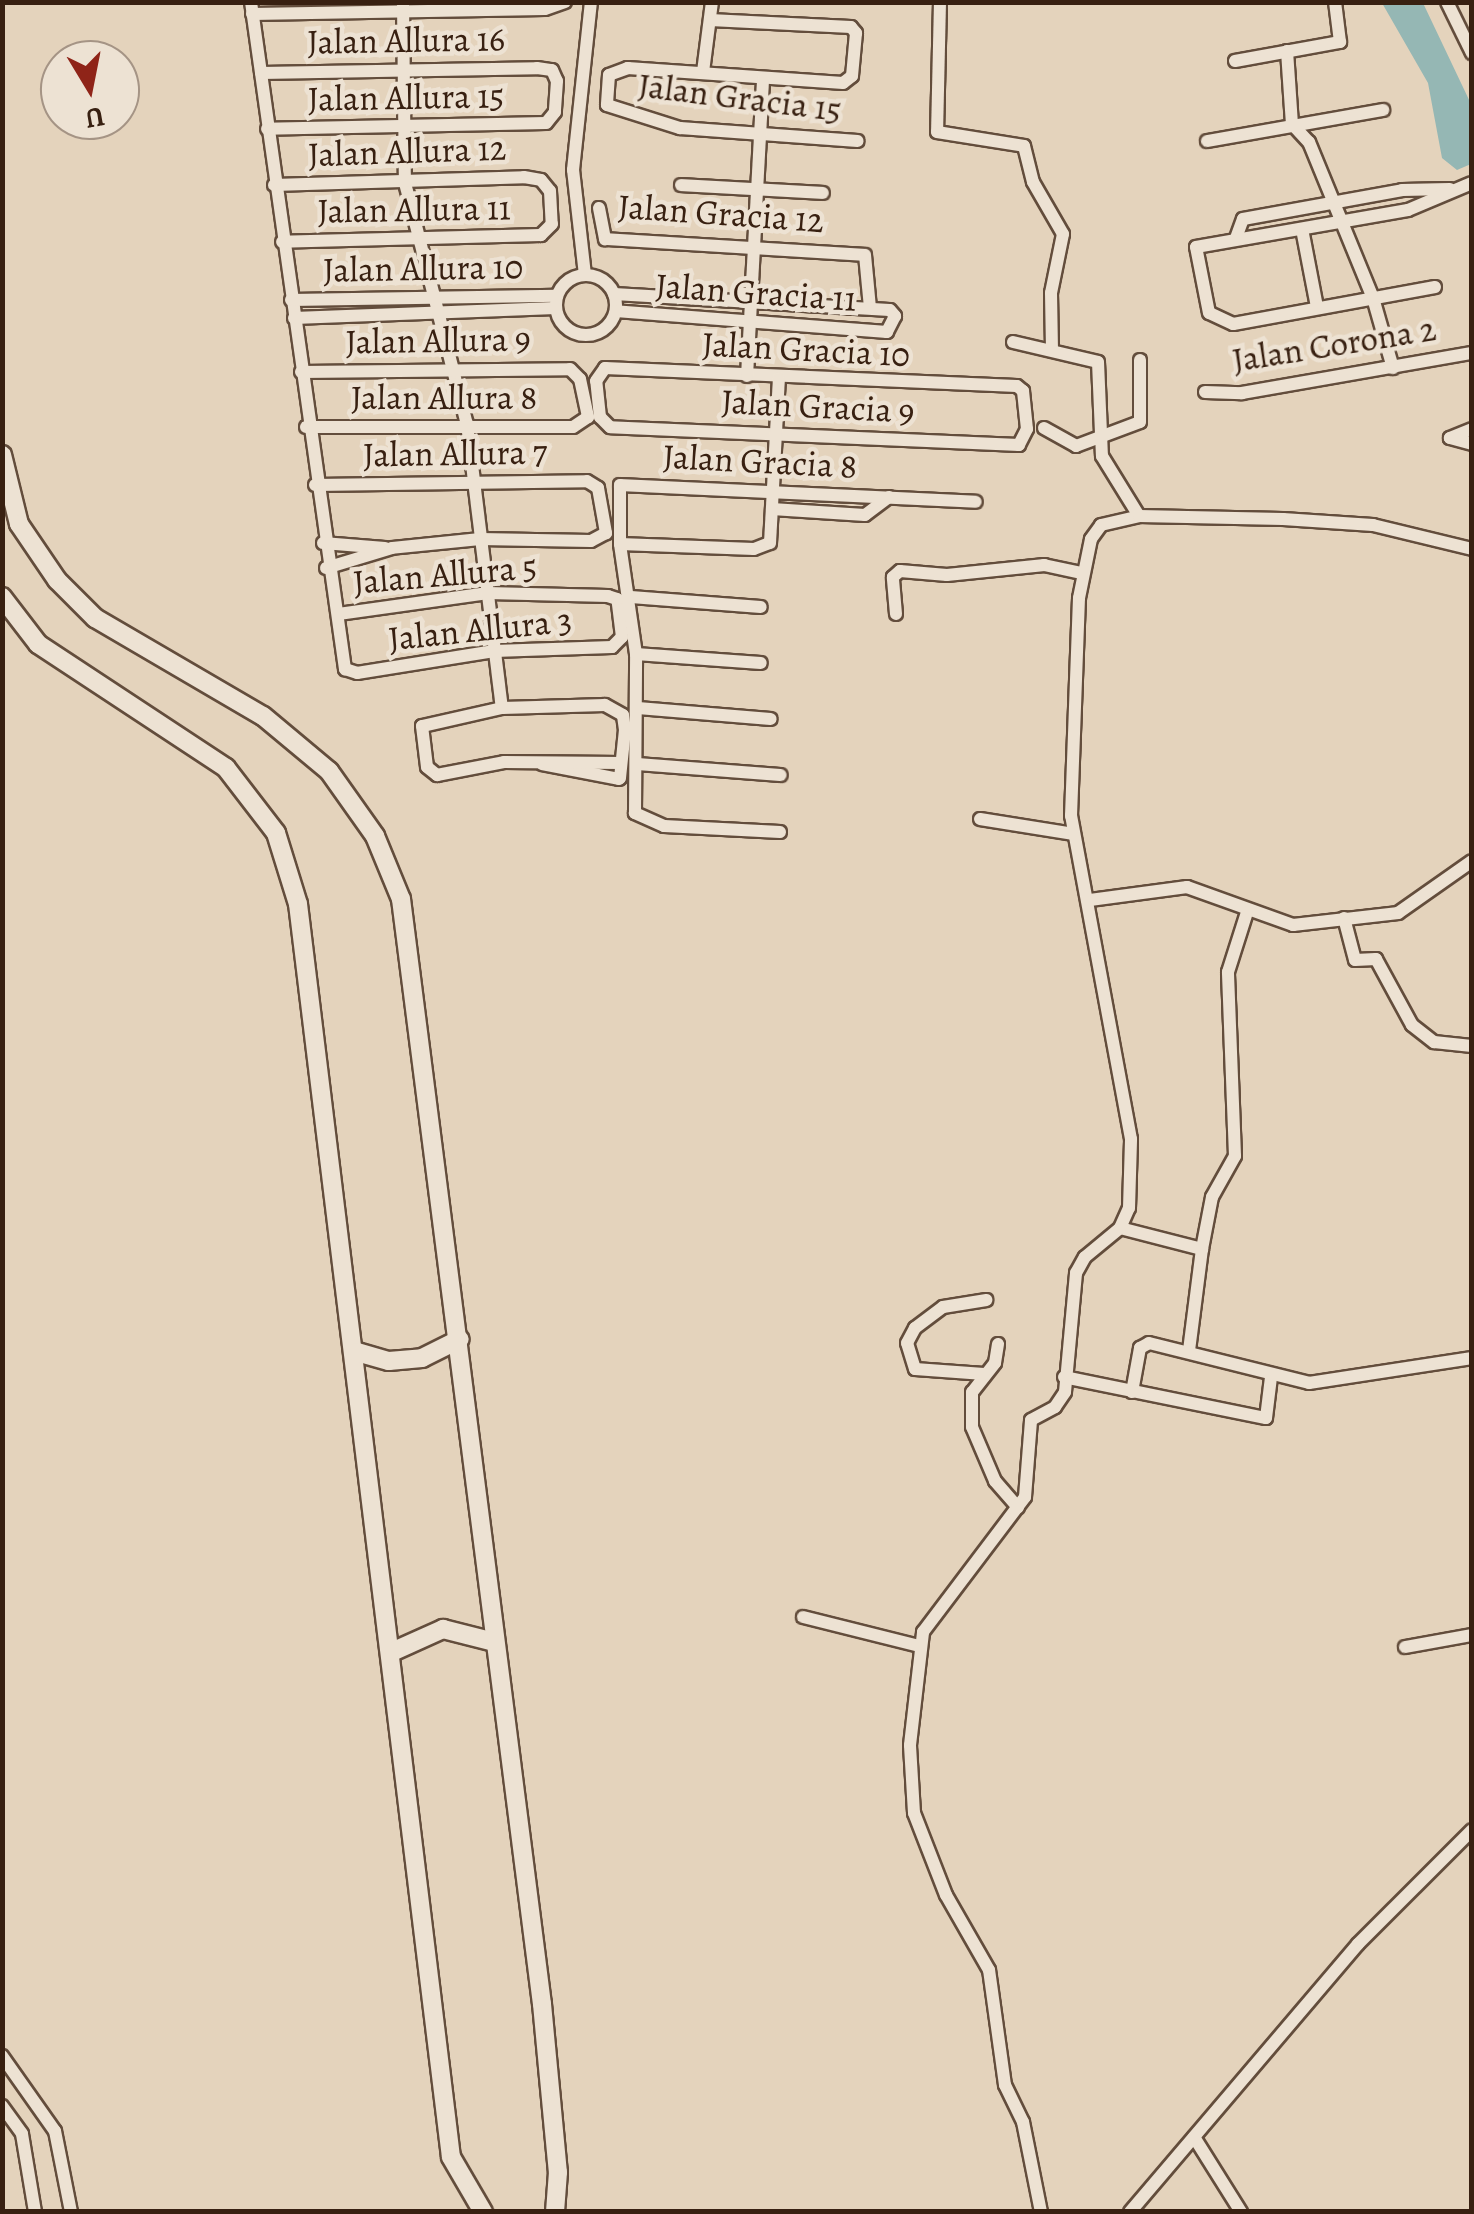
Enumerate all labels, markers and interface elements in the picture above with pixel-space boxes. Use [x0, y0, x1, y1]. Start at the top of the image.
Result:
street label: Jalan Allura 16 [307, 17, 505, 63]
north arrow [40, 40, 140, 140]
street label: Jalan Gracia 15 [636, 64, 844, 130]
street label: Jalan Allura 15 [307, 74, 505, 120]
text: U [82, 97, 107, 138]
street label: Jalan Allura 12 [307, 127, 507, 175]
street label: Jalan Gracia 12 [617, 185, 825, 241]
street label: Jalan Allura 11 [317, 186, 511, 232]
street label: Jalan Allura 10 [322, 245, 524, 291]
street label: Jalan Gracia 11 [654, 264, 858, 320]
street label: Jalan Corona 2 [1229, 307, 1439, 381]
street label: Jalan Allura 9 [345, 317, 531, 363]
street label: Jalan Gracia 10 [701, 323, 911, 375]
street label: Jalan Allura 8 [351, 376, 537, 418]
street label: Jalan Gracia 9 [720, 380, 916, 432]
street label: Jalan Allura 7 [362, 430, 548, 476]
street label: Jalan Gracia 8 [662, 435, 858, 487]
street label: Jalan Allura 5 [351, 545, 539, 603]
street label: Jalan Allura 3 [386, 598, 574, 660]

